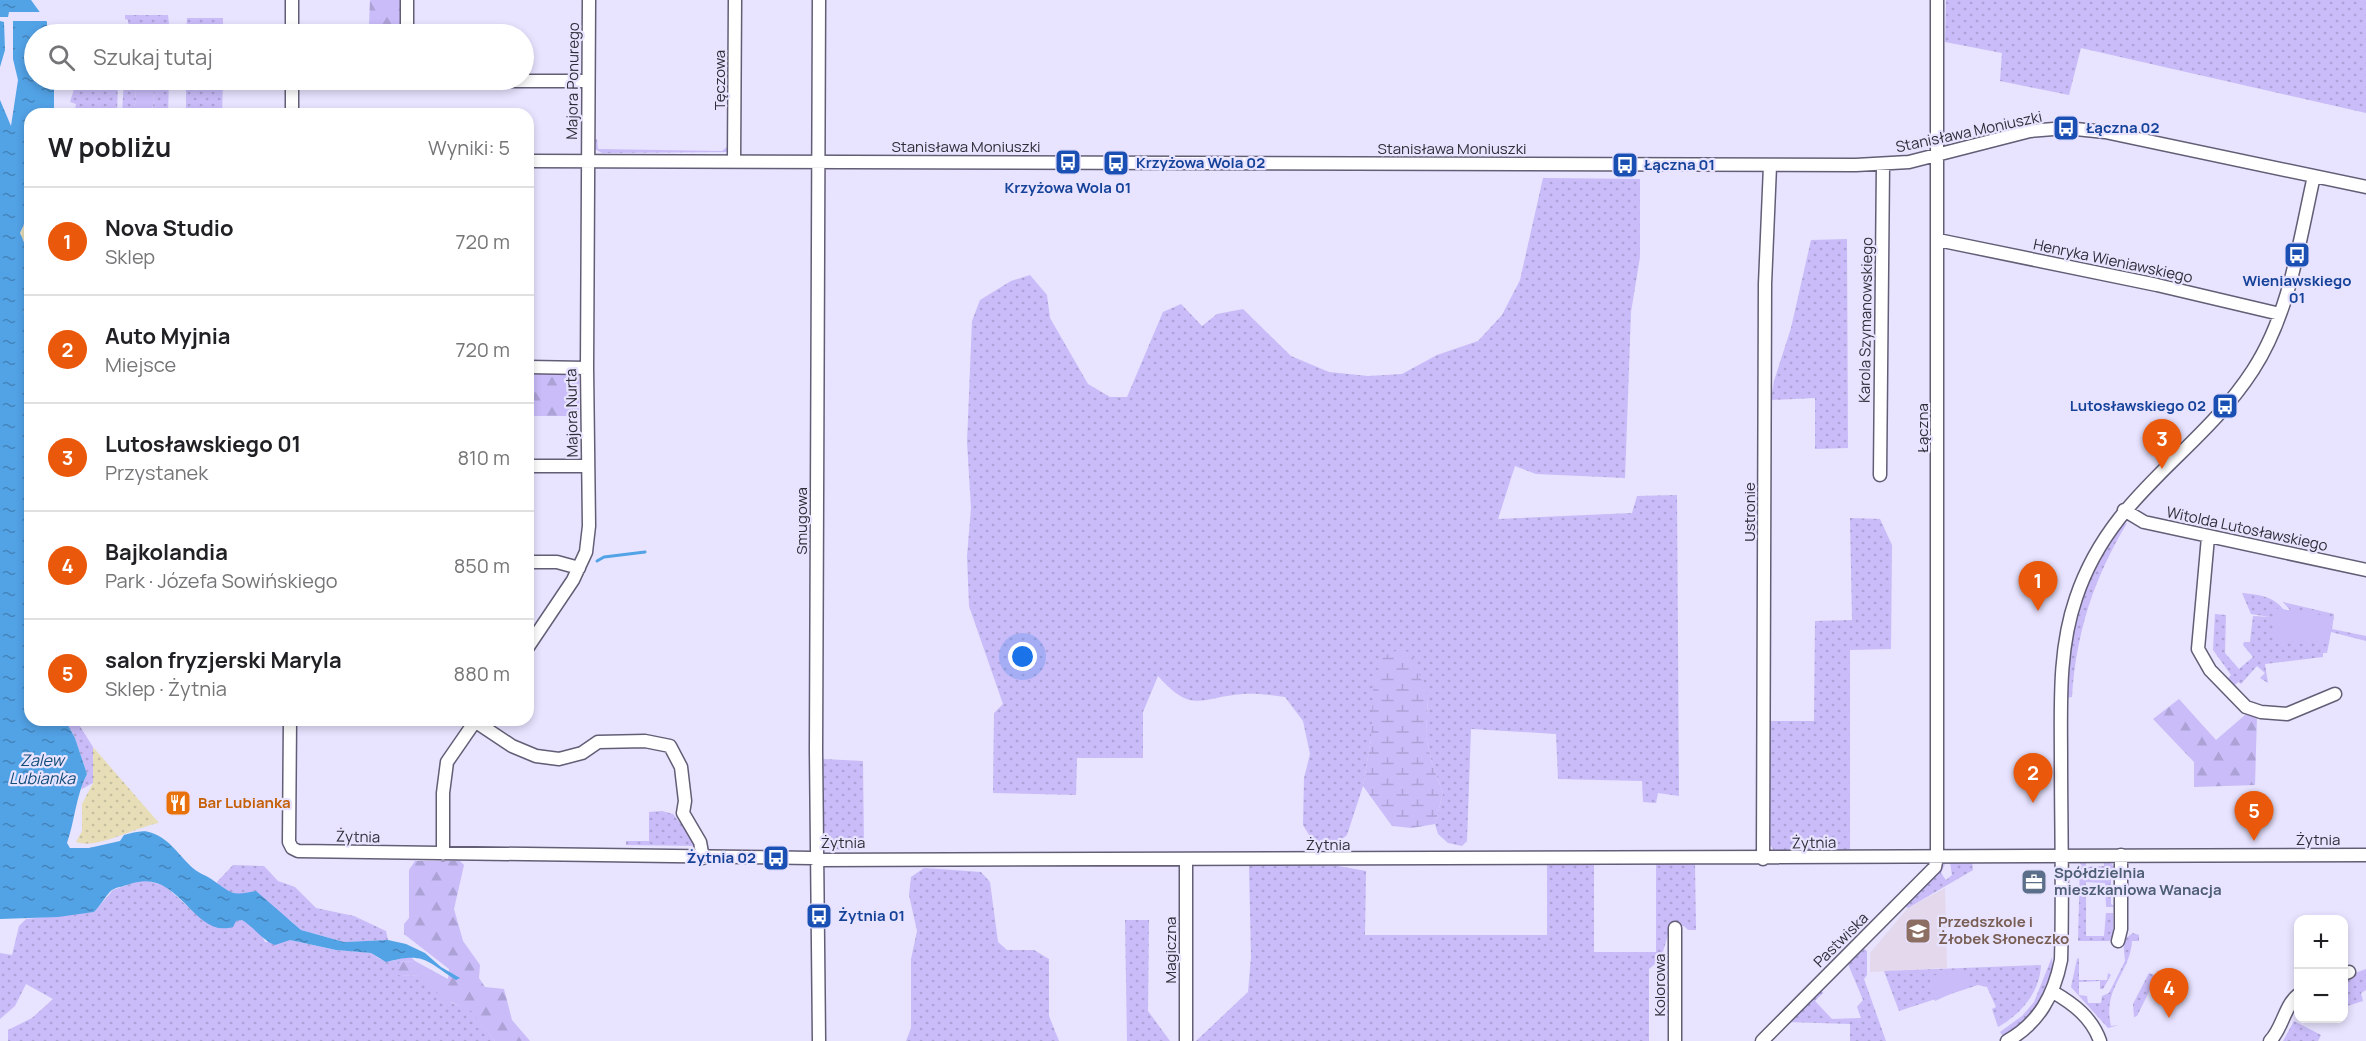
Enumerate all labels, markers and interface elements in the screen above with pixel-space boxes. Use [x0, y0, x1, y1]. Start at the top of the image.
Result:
street label: Majora Ponurego [561, 22, 584, 140]
search box [24, 24, 534, 90]
icon: search [45, 41, 78, 74]
text: Szukaj tutaj [93, 42, 213, 72]
street label: Tęczowa [709, 50, 730, 110]
street label: Stanisława Moniuszki [1894, 106, 2044, 157]
bus stop icon: Łączna 02 [2051, 113, 2081, 143]
place label: Łączna 02 [2086, 117, 2159, 138]
text: W pobliżu [48, 129, 171, 165]
text: Wyniki: 5 [428, 134, 510, 161]
street label: Stanisława Moniuszki [891, 136, 1041, 157]
street label: Stanisława Moniuszki [1377, 138, 1527, 159]
bus stop icon: Krzyżowa Wola 01 [1053, 147, 1083, 177]
bus stop icon: Krzyżowa Wola 02 [1101, 148, 1131, 178]
bus stop icon: Łączna 01 [1610, 150, 1640, 180]
place label: Krzyżowa Wola 02 [1136, 152, 1265, 173]
place label: Łączna 01 [1644, 154, 1715, 175]
place label: Krzyżowa Wola 01 [1005, 177, 1131, 198]
text: Nova Studio [105, 213, 234, 243]
text: 1 [63, 228, 72, 255]
text: 720 m [455, 228, 510, 255]
street label: Henryka Wieniawskiego [2031, 233, 2195, 288]
street label: Karola Szymanowskiego [1854, 237, 1877, 403]
bus stop icon: Wieniawskiego 01 [2282, 240, 2312, 270]
text: Sklep [105, 243, 155, 270]
place label: Wieniawskiego 01 [2243, 270, 2351, 308]
text: Auto Myjnia [105, 321, 231, 351]
text: 2 [62, 336, 73, 363]
text: 720 m [455, 336, 510, 363]
text: Miejsce [105, 351, 176, 378]
street label: Majora Nurta [560, 368, 583, 458]
bus stop icon: Lutosławskiego 02 [2210, 391, 2240, 421]
place label: Lutosławskiego 02 [2070, 395, 2206, 416]
street label: Łączna [1912, 403, 1933, 453]
pin: 3 [2142, 420, 2182, 469]
text: Lutosławskiego 01 [105, 429, 301, 459]
text: 3 [62, 444, 73, 471]
text: 810 m [457, 444, 510, 471]
text: Przystanek [105, 459, 208, 486]
street label: Ustronie [1739, 482, 1760, 542]
street label: Smugowa [791, 487, 812, 555]
street label: Witolda Lutosławskiego [2165, 501, 2330, 556]
text: Bajkolandia [105, 537, 228, 567]
text: 4 [61, 552, 74, 579]
text: 850 m [454, 552, 510, 579]
pin: 1 [2018, 562, 2058, 611]
text: Park · Józefa Sowińskiego [105, 567, 338, 594]
your location [1008, 642, 1037, 671]
text: salon fryzjerski Maryla [105, 645, 342, 675]
text: 5 [62, 660, 73, 687]
text: 880 m [454, 660, 510, 687]
text: Sklep · Żytnia [105, 675, 227, 702]
water label: Zalew Lubianka [9, 749, 76, 789]
pin: 2 [2014, 754, 2052, 803]
restaurant icon: Bar Lubianka [163, 788, 193, 818]
place label: Bar Lubianka [198, 792, 291, 813]
pin: 5 [2234, 792, 2274, 841]
street label: Żytnia [336, 826, 380, 847]
street label: Żytnia [2296, 829, 2340, 850]
street label: Żytnia [821, 832, 865, 853]
street label: Żytnia [1792, 832, 1836, 853]
street label: Żytnia [1306, 834, 1350, 855]
bus stop icon: Żytnia 02 [761, 843, 791, 873]
place label: Żytnia 02 [687, 847, 756, 868]
place label: Spółdzielnia mieszkaniowa Wanacja [2054, 862, 2222, 900]
office icon: Spółdzielnia mieszkaniowa Wanacja [2019, 867, 2049, 897]
bus stop icon: Żytnia 01 [804, 901, 834, 931]
place label: Żytnia 01 [838, 905, 905, 926]
street label: Pastwiska [1809, 908, 1873, 972]
place label: Przedszkole i Żłobek Słoneczko [1938, 911, 2069, 949]
map controls [2294, 915, 2348, 1023]
button: + [2294, 915, 2348, 969]
school or university icon: Przedszkole i Żłobek Słoneczko [1903, 916, 1933, 946]
street label: Magiczna [1160, 917, 1181, 983]
street label: Kolorowa [1649, 954, 1670, 1016]
pin: 4 [2150, 968, 2188, 1018]
button: − [2294, 969, 2348, 1023]

